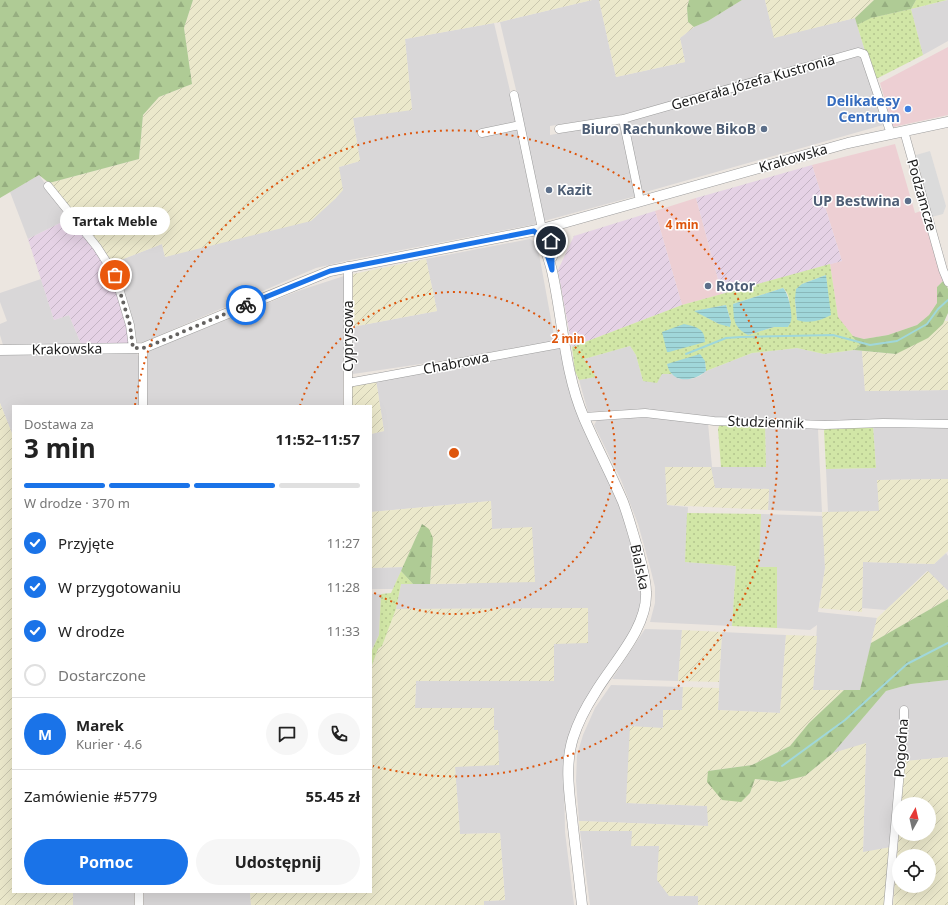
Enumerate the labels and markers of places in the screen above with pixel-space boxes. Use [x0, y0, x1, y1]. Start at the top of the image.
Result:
place label: Delikatesy Centrum [827, 91, 900, 126]
marker: Delikatesy Centrum [903, 104, 913, 114]
place label: Biuro Rachunkowe BikoB [582, 119, 756, 138]
marker: Biuro Rachunkowe BikoB [759, 124, 769, 134]
place label: Kazit [557, 180, 592, 199]
marker: Kazit [544, 185, 554, 195]
place label: UP Bestwina [813, 191, 900, 210]
marker: UP Bestwina [903, 196, 913, 206]
callout: Tartak Meble [60, 207, 170, 235]
pin [534, 224, 568, 258]
pin [98, 258, 132, 292]
place label: Rotor [716, 276, 756, 295]
marker: Rotor [703, 281, 713, 291]
centre of rings [447, 446, 461, 460]

